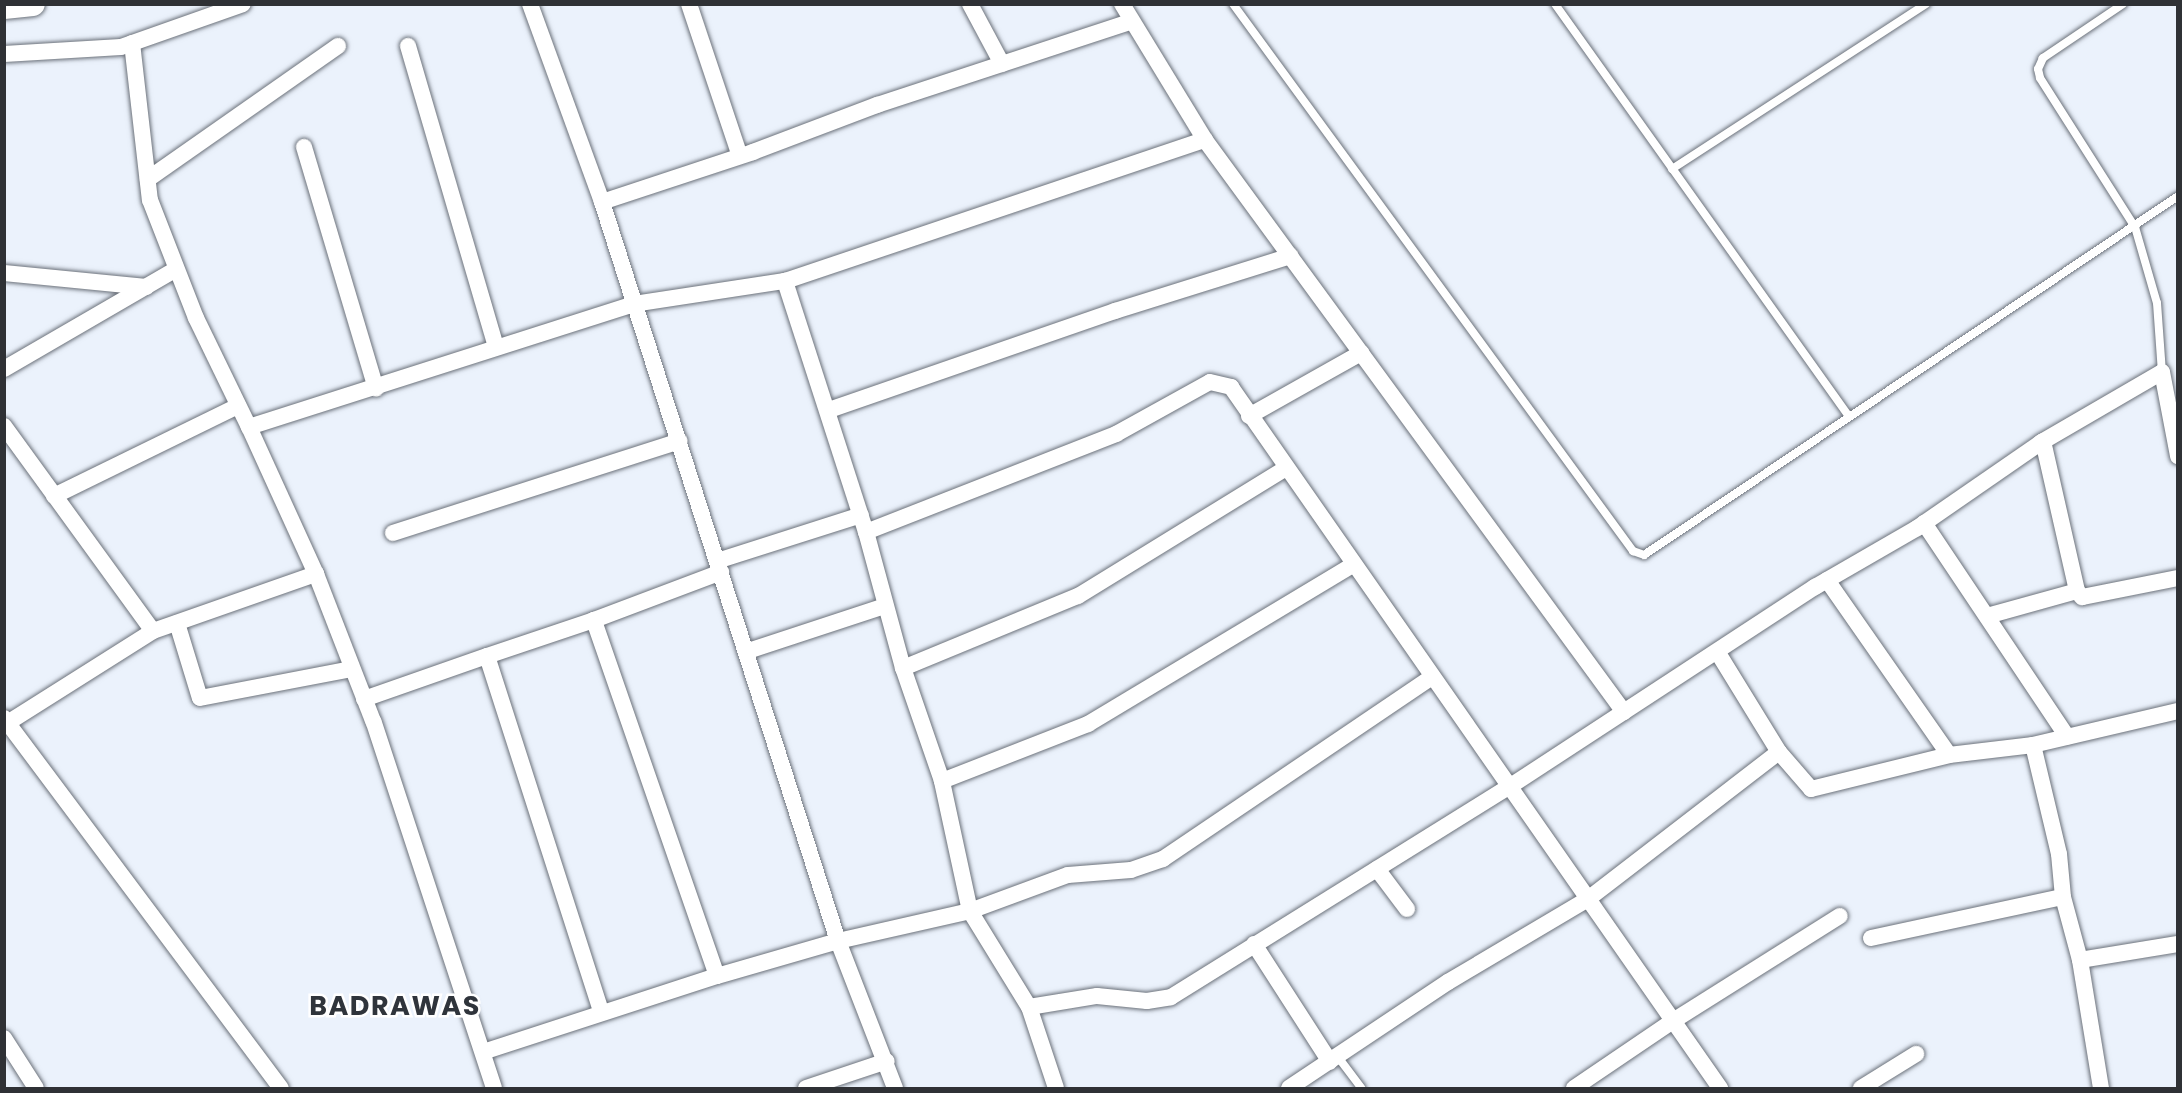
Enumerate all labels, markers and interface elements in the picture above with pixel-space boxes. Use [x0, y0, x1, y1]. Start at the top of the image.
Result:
district label: BADRAWAS [309, 990, 481, 1022]

